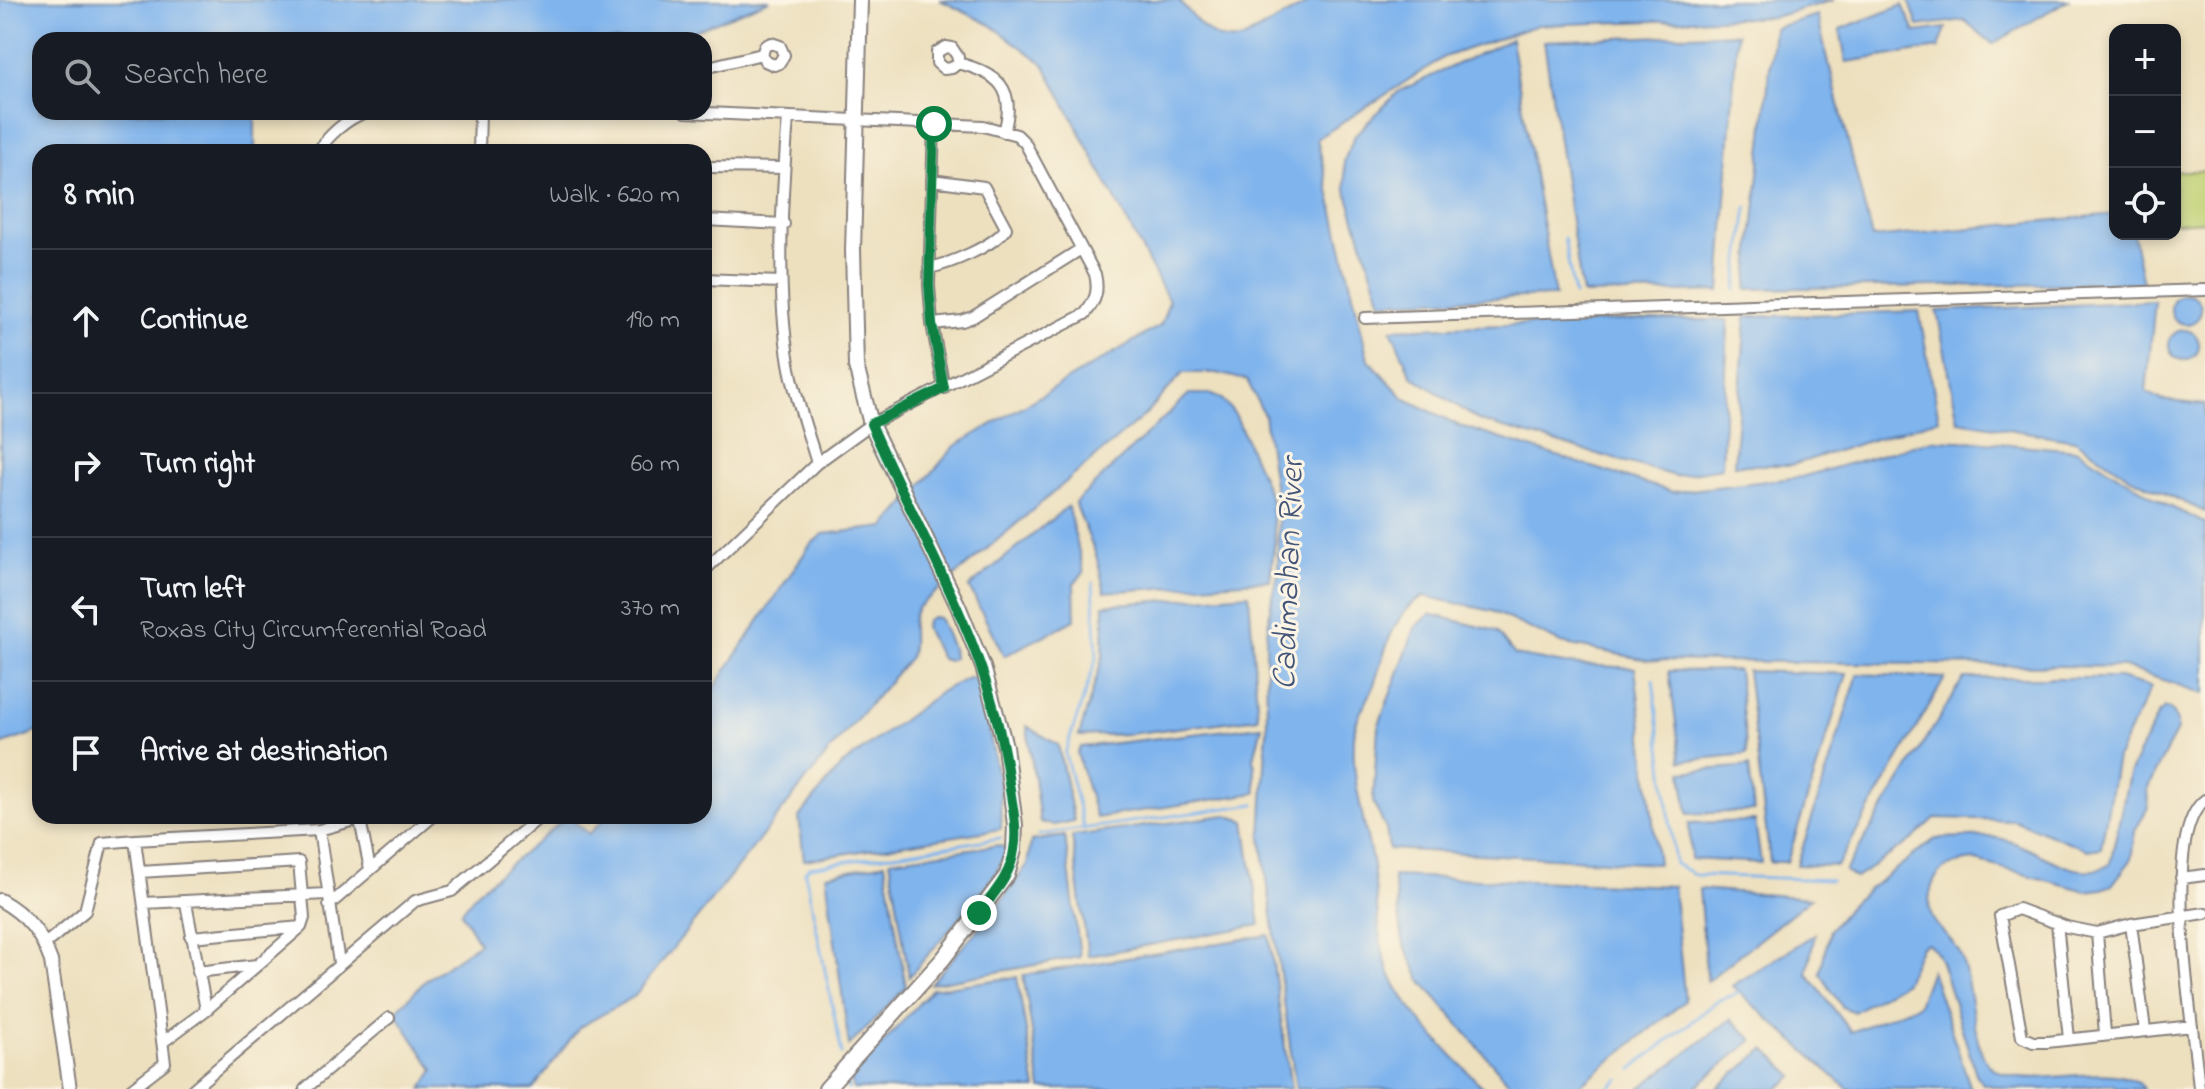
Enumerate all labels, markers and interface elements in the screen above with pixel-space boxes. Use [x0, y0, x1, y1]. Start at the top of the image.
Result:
map controls [2109, 24, 2181, 240]
button: + [2109, 24, 2181, 96]
search box [32, 32, 712, 120]
icon: search [60, 54, 104, 98]
text: Search here [124, 54, 268, 98]
button: − [2109, 96, 2181, 168]
route start [916, 106, 952, 142]
button: locate [2109, 168, 2181, 240]
text: 8 min [64, 171, 135, 221]
text: Walk · 620 m [549, 177, 680, 215]
icon: ahead [64, 299, 108, 343]
text: Continue [140, 299, 248, 343]
text: 190 m [626, 302, 680, 340]
icon: right [64, 443, 108, 487]
text: Turn right [140, 443, 255, 487]
text: 60 m [631, 446, 680, 484]
water label: Cadimahan River [1261, 453, 1319, 691]
text: Turn left [140, 568, 245, 612]
icon: left [64, 587, 108, 631]
text: 370 m [621, 590, 680, 628]
text: Roxas City Circumferential Road [140, 612, 487, 650]
icon: arrive [64, 731, 108, 775]
text: Arrive at destination [140, 731, 388, 775]
route end [961, 895, 997, 931]

